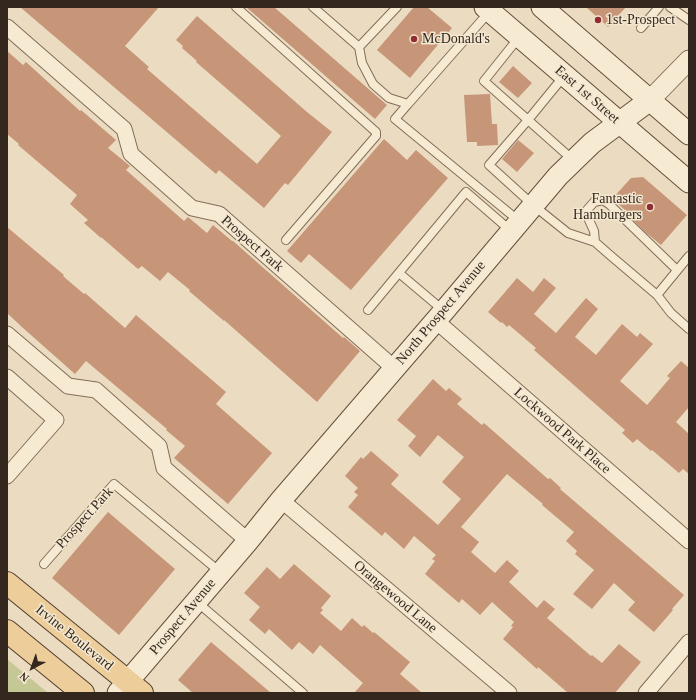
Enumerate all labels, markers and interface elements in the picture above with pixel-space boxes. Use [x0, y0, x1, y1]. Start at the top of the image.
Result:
place label: 1st-Prospect [606, 12, 675, 28]
marker: 1st-Prospect [593, 15, 603, 25]
place label: McDonald's [422, 31, 490, 47]
marker: McDonald's [409, 34, 419, 44]
street label: East 1st Street [551, 62, 623, 128]
place label: Fantastic Hamburgers [573, 191, 642, 224]
marker: Fantastic Hamburgers [645, 202, 655, 212]
street label: Prospect Park [217, 212, 287, 276]
street label: North Prospect Avenue [393, 258, 489, 368]
street label: Lockwood Park Place [510, 384, 614, 478]
street label: Prospect Park [53, 484, 117, 552]
street label: Orangewood Lane [350, 557, 440, 637]
street label: Prospect Avenue [146, 576, 220, 658]
street label: Irvine Boulevard [32, 602, 116, 674]
north arrow [12, 648, 52, 688]
text: N [17, 670, 31, 684]

